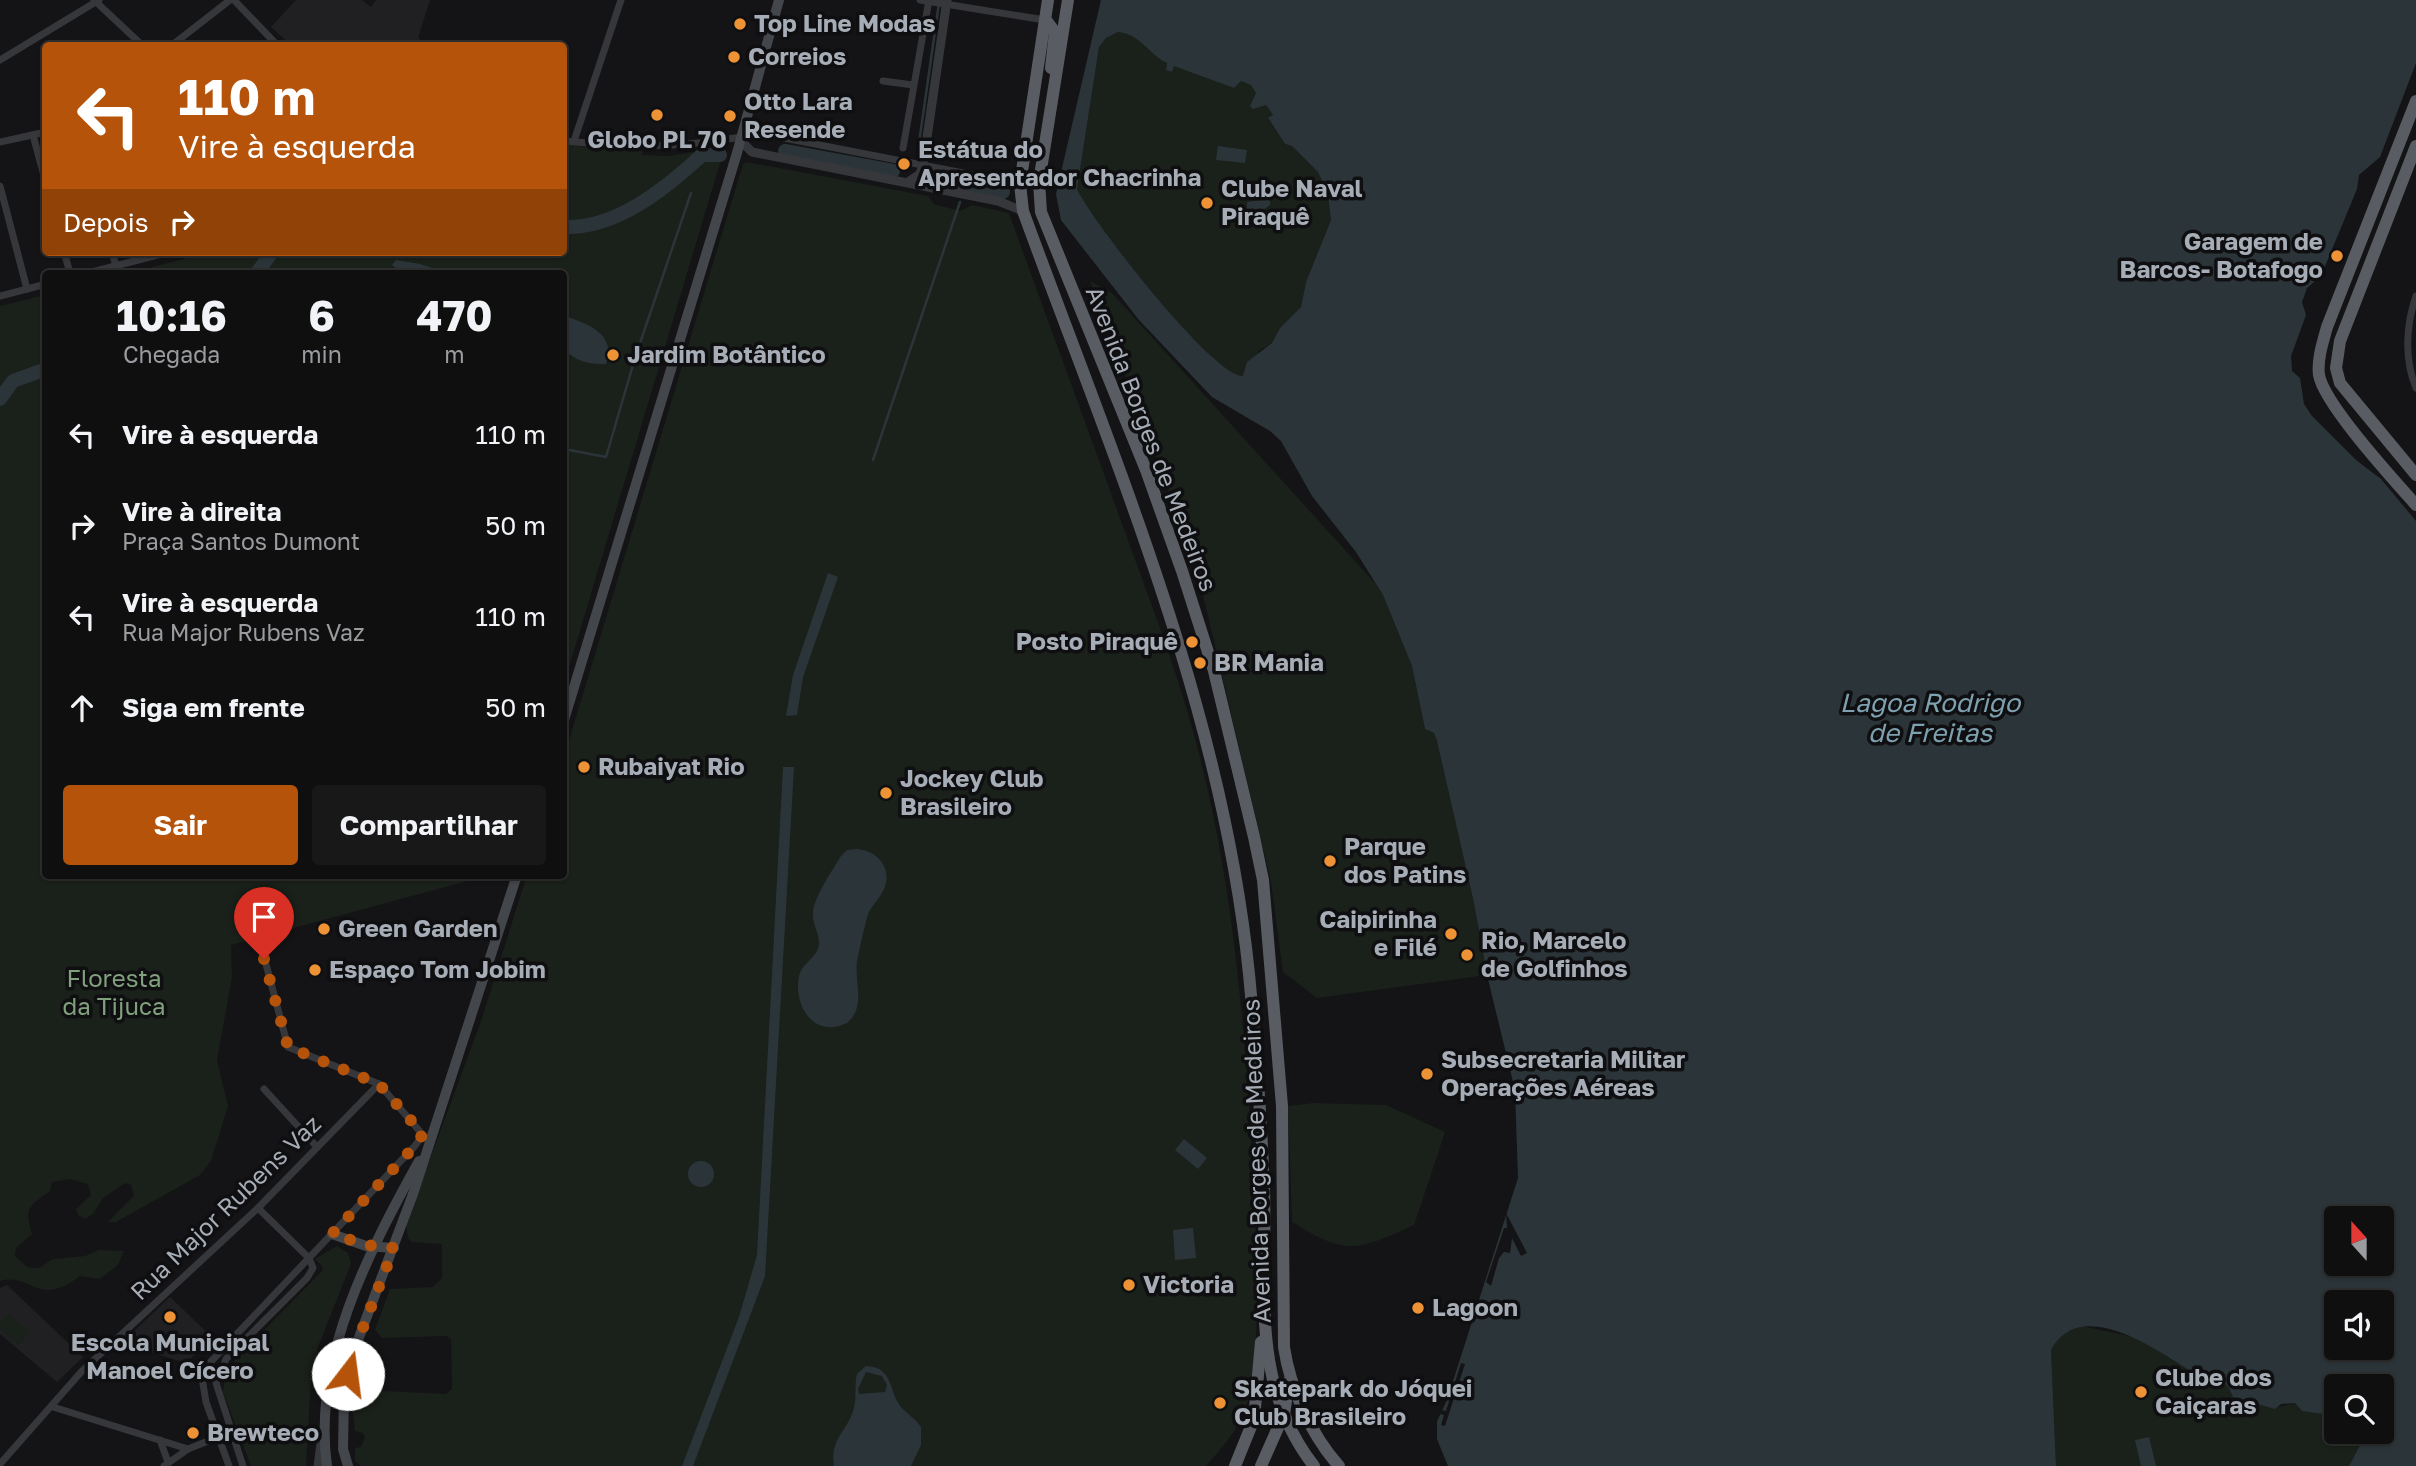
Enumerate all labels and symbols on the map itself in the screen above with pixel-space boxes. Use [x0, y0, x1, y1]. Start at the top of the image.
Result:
place label: Top Line Modas [754, 8, 936, 37]
marker: Top Line Modas [732, 16, 748, 32]
place label: Correios [748, 41, 846, 70]
marker: Correios [726, 49, 742, 65]
place label: Otto Lara Resende [744, 86, 853, 143]
marker: Globo PL 70 [649, 107, 665, 123]
marker: Otto Lara Resende [722, 108, 738, 124]
place label: Globo PL 70 [587, 124, 727, 153]
place label: Estátua do Apresentador Chacrinha [918, 134, 1201, 191]
marker: Estátua do Apresentador Chacrinha [896, 156, 912, 172]
place label: Clube Naval Piraquê [1221, 173, 1363, 230]
marker: Clube Naval Piraquê [1199, 195, 1215, 211]
place label: Garagem de Barcos- Botafogo [2119, 226, 2323, 283]
marker: Garagem de Barcos- Botafogo [2329, 248, 2345, 264]
street label: Avenida Borges de Medeiros [1081, 282, 1224, 595]
place label: Jardim Botântico [627, 339, 826, 368]
marker: Jardim Botântico [605, 347, 621, 363]
place label: Posto Piraquê [1016, 626, 1178, 655]
marker: Posto Piraquê [1184, 634, 1200, 650]
place label: BR Mania [1214, 647, 1324, 676]
marker: BR Mania [1192, 655, 1208, 671]
water label: Lagoa Rodrigo de Freitas [1840, 687, 2022, 748]
place label: Rubaiyat Rio [598, 751, 745, 780]
marker: Rubaiyat Rio [576, 759, 592, 775]
place label: Jockey Club Brasileiro [900, 763, 1044, 820]
marker: Jockey Club Brasileiro [878, 785, 894, 801]
place label: Parque dos Patins [1344, 831, 1466, 888]
marker: Parque dos Patins [1322, 853, 1338, 869]
pin [234, 887, 294, 959]
place label: Caipirinha e Filé [1319, 904, 1437, 961]
place label: Green Garden [338, 913, 497, 942]
marker: Green Garden [316, 921, 332, 937]
place label: Rio, Marcelo de Golfinhos [1481, 925, 1628, 982]
marker: Caipirinha e Filé [1443, 926, 1459, 942]
marker: Rio, Marcelo de Golfinhos [1459, 947, 1475, 963]
place label: Espaço Tom Jobim [329, 954, 546, 983]
marker: Espaço Tom Jobim [307, 962, 323, 978]
park label: Floresta da Tijuca [62, 963, 166, 1020]
street label: Avenida Borges de Medeiros [1235, 998, 1276, 1324]
place label: Subsecretaria Militar Operações Aéreas [1441, 1044, 1685, 1101]
marker: Subsecretaria Militar Operações Aéreas [1419, 1066, 1435, 1082]
street label: Rua Major Rubens Vaz [124, 1109, 326, 1305]
north arrow [2324, 1206, 2394, 1276]
place label: Victoria [1143, 1269, 1234, 1298]
marker: Victoria [1121, 1277, 1137, 1293]
place label: Lagoon [1432, 1292, 1518, 1321]
marker: Lagoon [1410, 1300, 1426, 1316]
marker: Escola Municipal Manoel Cícero [162, 1309, 178, 1325]
place label: Escola Municipal Manoel Cícero [71, 1327, 269, 1384]
position arrow [311, 1337, 385, 1411]
place label: Clube dos Caiçaras [2155, 1362, 2272, 1419]
place label: Skatepark do Jóquei Club Brasileiro [1234, 1373, 1472, 1430]
marker: Clube dos Caiçaras [2133, 1384, 2149, 1400]
marker: Skatepark do Jóquei Club Brasileiro [1212, 1395, 1228, 1411]
place label: Brewteco [207, 1417, 319, 1446]
marker: Brewteco [185, 1425, 201, 1441]

